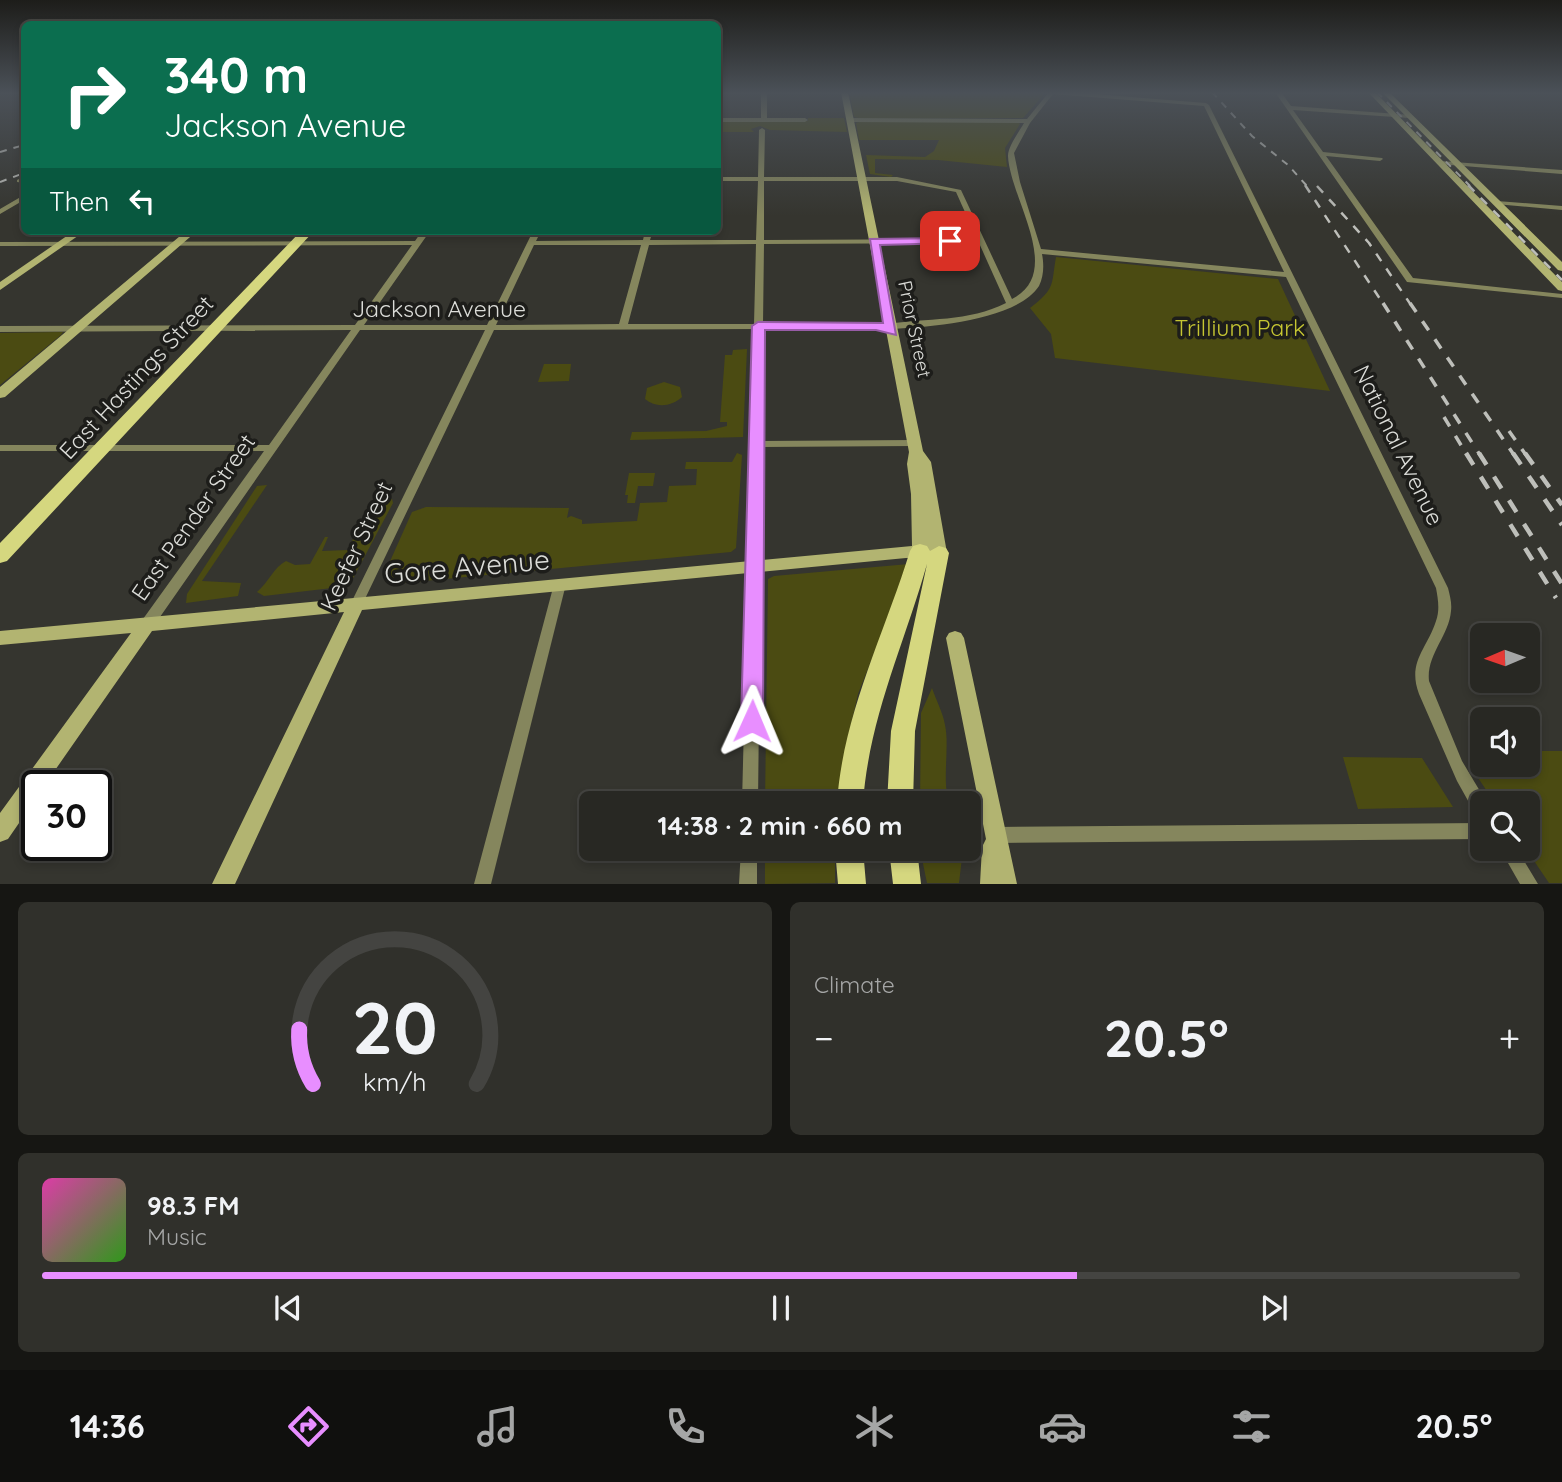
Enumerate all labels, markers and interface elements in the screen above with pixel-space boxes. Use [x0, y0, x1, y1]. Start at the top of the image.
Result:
text: 340 m [164, 44, 308, 105]
icon: right [49, 49, 140, 140]
text: Jackson Avenue [164, 105, 406, 145]
icon: left [123, 182, 161, 220]
text: Then [49, 185, 109, 218]
pin [920, 211, 980, 271]
icon: arrive [931, 222, 969, 260]
street label: Prior Street [893, 278, 937, 380]
street label: East Hastings Street [53, 289, 219, 465]
street label: Jackson Avenue [352, 294, 526, 323]
park label: Trillium Park [1175, 313, 1305, 342]
street label: National Avenue [1348, 360, 1450, 530]
street label: East Pender Street [125, 428, 261, 606]
street label: Keefer Street [313, 477, 399, 615]
street label: Gore Avenue [383, 541, 551, 591]
north arrow [1470, 623, 1540, 693]
map controls [1470, 623, 1540, 861]
position arrow [715, 684, 789, 758]
button: sound [1470, 707, 1540, 777]
speed limit sign: 30 [21, 770, 112, 861]
button: search [1470, 791, 1540, 861]
text: 14:38 · 2 min · 660 m [657, 809, 903, 842]
text: Climate [814, 970, 895, 999]
text: 20 [352, 982, 438, 1073]
text: 20.5° [1104, 1005, 1229, 1070]
text: − [814, 1014, 834, 1062]
text: + [1499, 1014, 1520, 1062]
text: km/h [363, 1066, 427, 1097]
text: 98.3 FM [147, 1189, 240, 1222]
text: Music [147, 1222, 207, 1251]
icon: previous [269, 1289, 307, 1327]
icon: pause [762, 1289, 800, 1327]
icon: next [1255, 1289, 1293, 1327]
icon: directions [284, 1402, 333, 1451]
icon: music [473, 1402, 522, 1451]
icon: phone [661, 1402, 710, 1451]
icon: climate [850, 1402, 899, 1451]
icon: car [1038, 1402, 1087, 1451]
icon: filters [1227, 1402, 1276, 1451]
text: 14:36 [70, 1406, 145, 1446]
text: 20.5° [1415, 1406, 1492, 1446]

